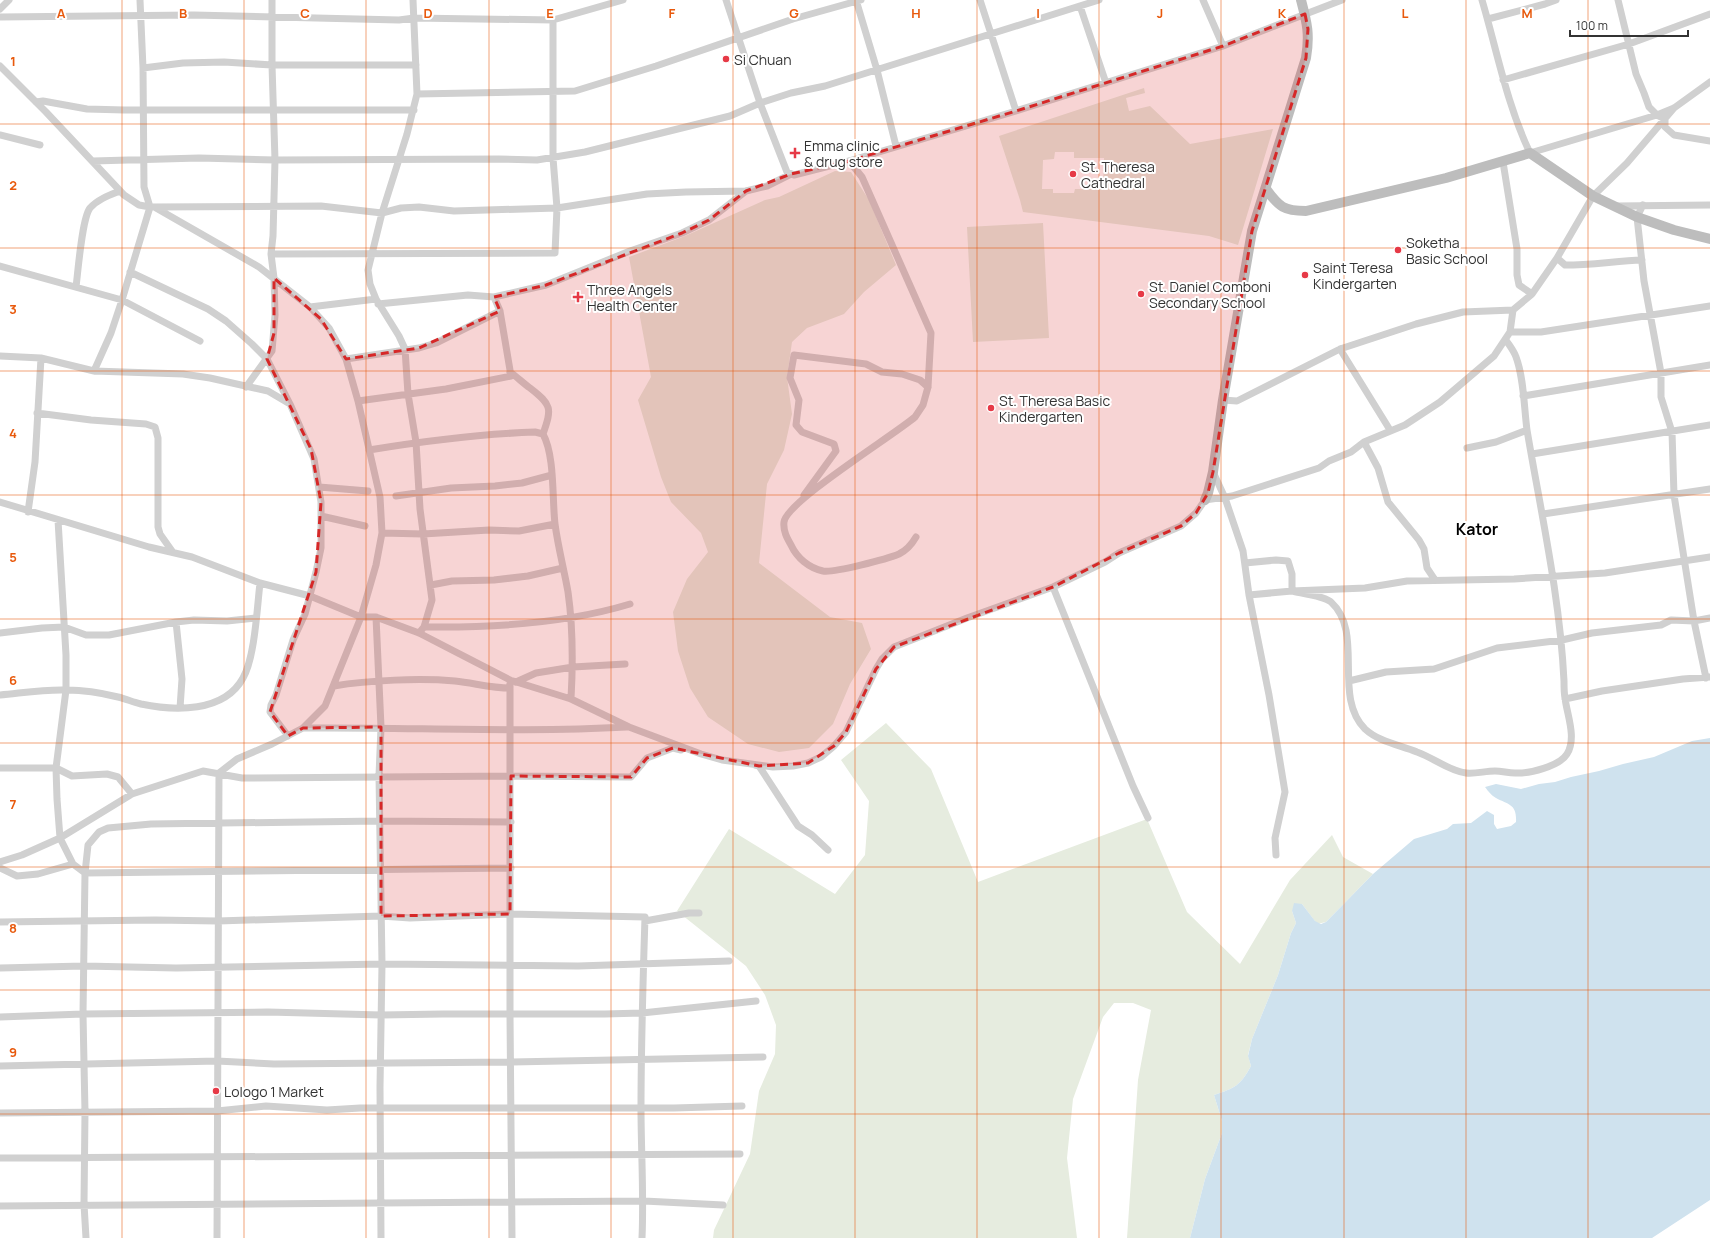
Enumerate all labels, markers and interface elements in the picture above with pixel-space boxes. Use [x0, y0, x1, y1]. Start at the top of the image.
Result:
text: A [57, 4, 66, 22]
text: B [179, 4, 187, 22]
text: C [300, 4, 310, 22]
text: D [423, 4, 433, 22]
text: E [546, 4, 554, 22]
text: F [669, 4, 676, 22]
text: G [789, 4, 799, 22]
text: H [911, 4, 921, 22]
text: I [1036, 4, 1040, 22]
text: J [1157, 4, 1163, 22]
text: K [1278, 4, 1287, 22]
text: L [1402, 4, 1409, 22]
text: M [1521, 4, 1533, 22]
scale bar [1570, 12, 1688, 38]
text: 100 m [1576, 17, 1608, 34]
place label: Si Chuan [734, 50, 791, 69]
text: 1 [10, 52, 16, 70]
marker: Si Chuan [721, 54, 731, 64]
place label: Emma clinic & drug store [804, 136, 883, 171]
marker: Emma clinic & drug store [789, 147, 801, 159]
place label: St. Theresa Cathedral [1081, 157, 1155, 192]
marker: St. Theresa Cathedral [1068, 169, 1078, 179]
text: 2 [9, 176, 17, 194]
place label: Soketha Basic School [1406, 233, 1488, 268]
marker: Soketha Basic School [1393, 245, 1403, 255]
place label: Saint Teresa Kindergarten [1313, 258, 1397, 293]
marker: Saint Teresa Kindergarten [1300, 270, 1310, 280]
place label: St. Daniel Comboni Secondary School [1149, 277, 1271, 312]
place label: Three Angels Health Center [587, 280, 677, 315]
marker: St. Daniel Comboni Secondary School [1136, 289, 1146, 299]
marker: Three Angels Health Center [572, 291, 584, 303]
text: 3 [9, 300, 17, 318]
place label: St. Theresa Basic Kindergarten [999, 391, 1110, 426]
marker: St. Theresa Basic Kindergarten [986, 403, 996, 413]
text: 4 [9, 424, 17, 442]
district label: Kator [1456, 518, 1498, 540]
text: 5 [9, 548, 17, 566]
text: 6 [9, 671, 17, 689]
text: 7 [10, 795, 17, 813]
text: 8 [9, 919, 17, 937]
text: 9 [9, 1043, 17, 1061]
place label: Lologo 1 Market [224, 1082, 324, 1101]
marker: Lologo 1 Market [211, 1086, 221, 1096]

